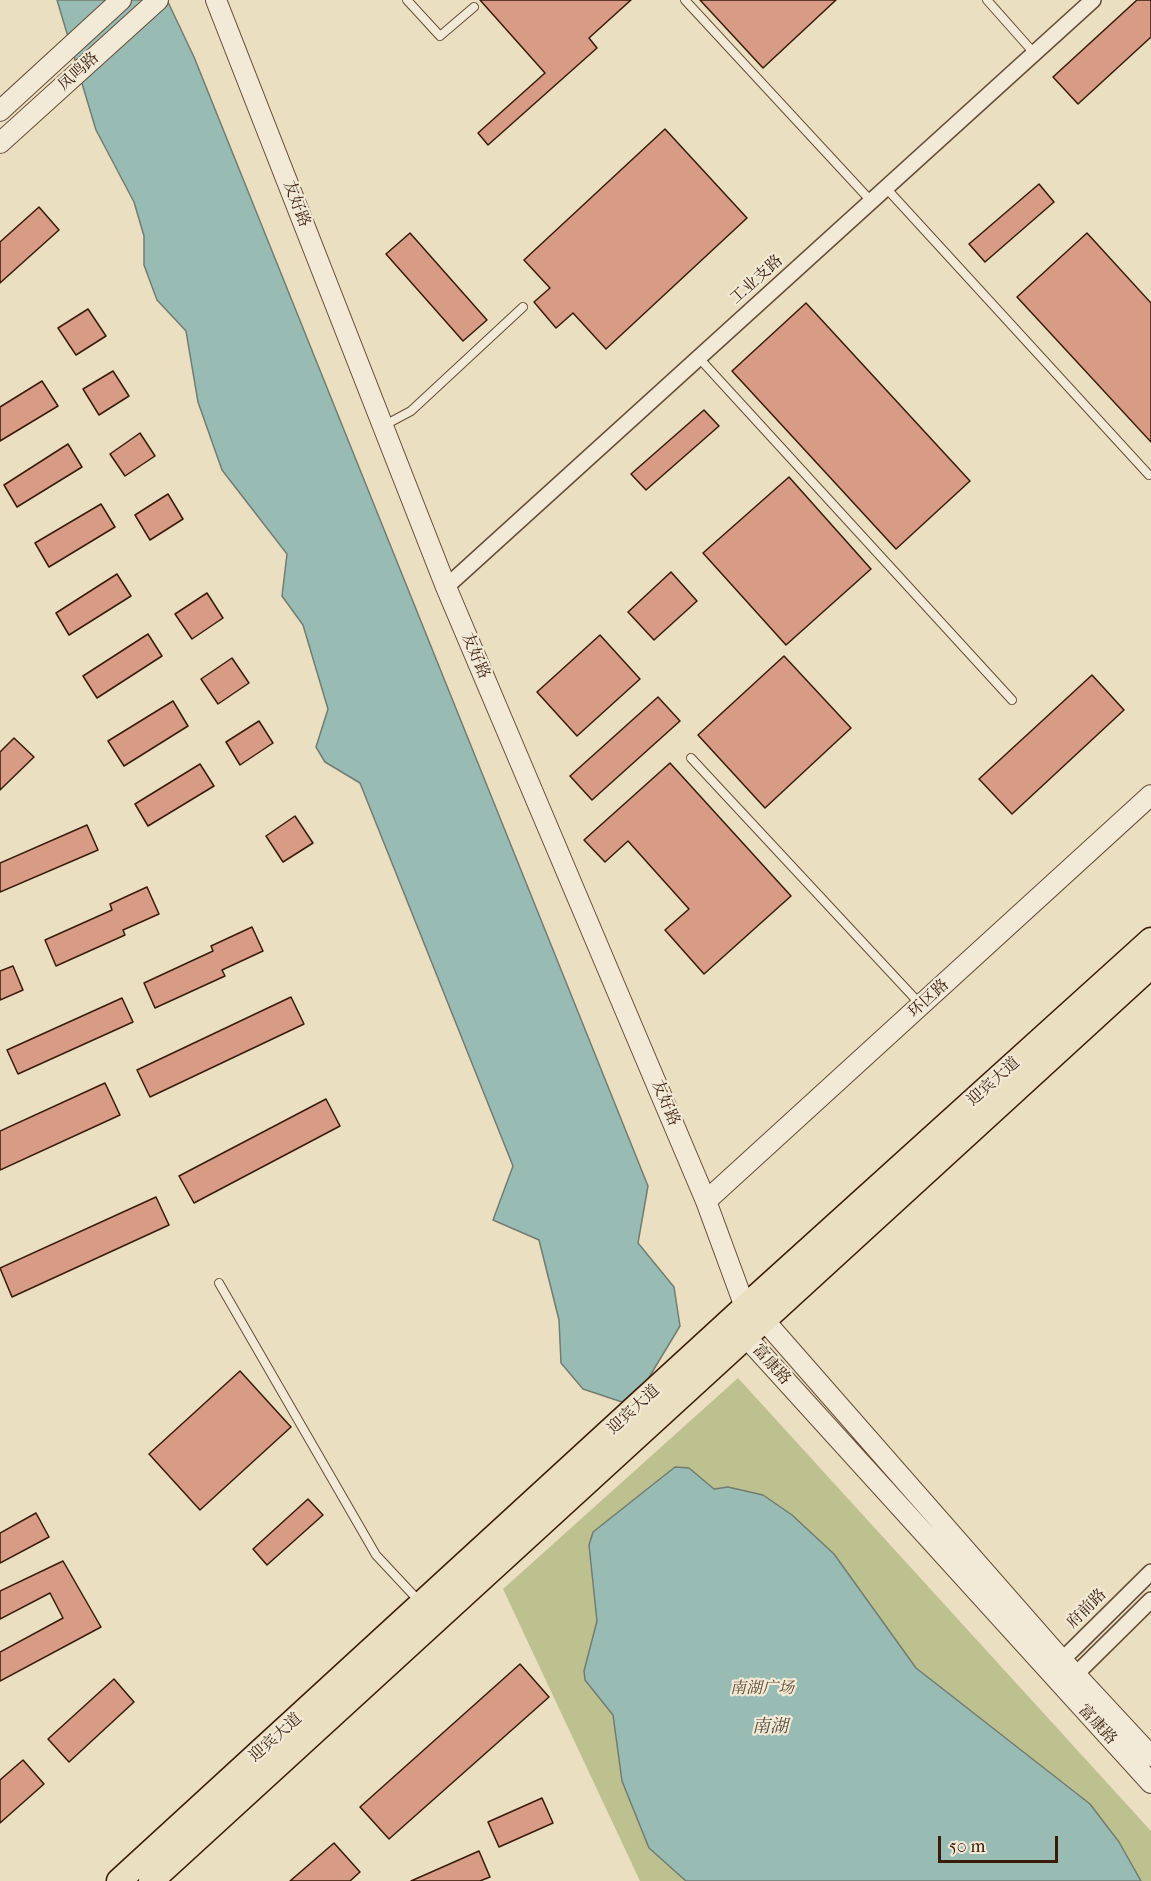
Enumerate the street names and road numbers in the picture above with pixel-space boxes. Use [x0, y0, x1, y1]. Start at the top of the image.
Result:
street label: 凤鸣路 [55, 49, 103, 95]
street label: 友好路 [278, 178, 314, 230]
street label: 工业支路 [727, 251, 787, 309]
street label: 友好路 [457, 630, 493, 682]
street label: 环区路 [905, 976, 953, 1022]
street label: 迎宾大道 [964, 1053, 1024, 1111]
street label: 友好路 [647, 1077, 683, 1129]
street label: 富康路 [748, 1341, 794, 1389]
street label: 迎宾大道 [604, 1381, 664, 1439]
street label: 府前路 [1063, 1585, 1111, 1633]
street label: 富康路 [1074, 1701, 1120, 1749]
street label: 迎宾大道 [246, 1709, 306, 1767]

